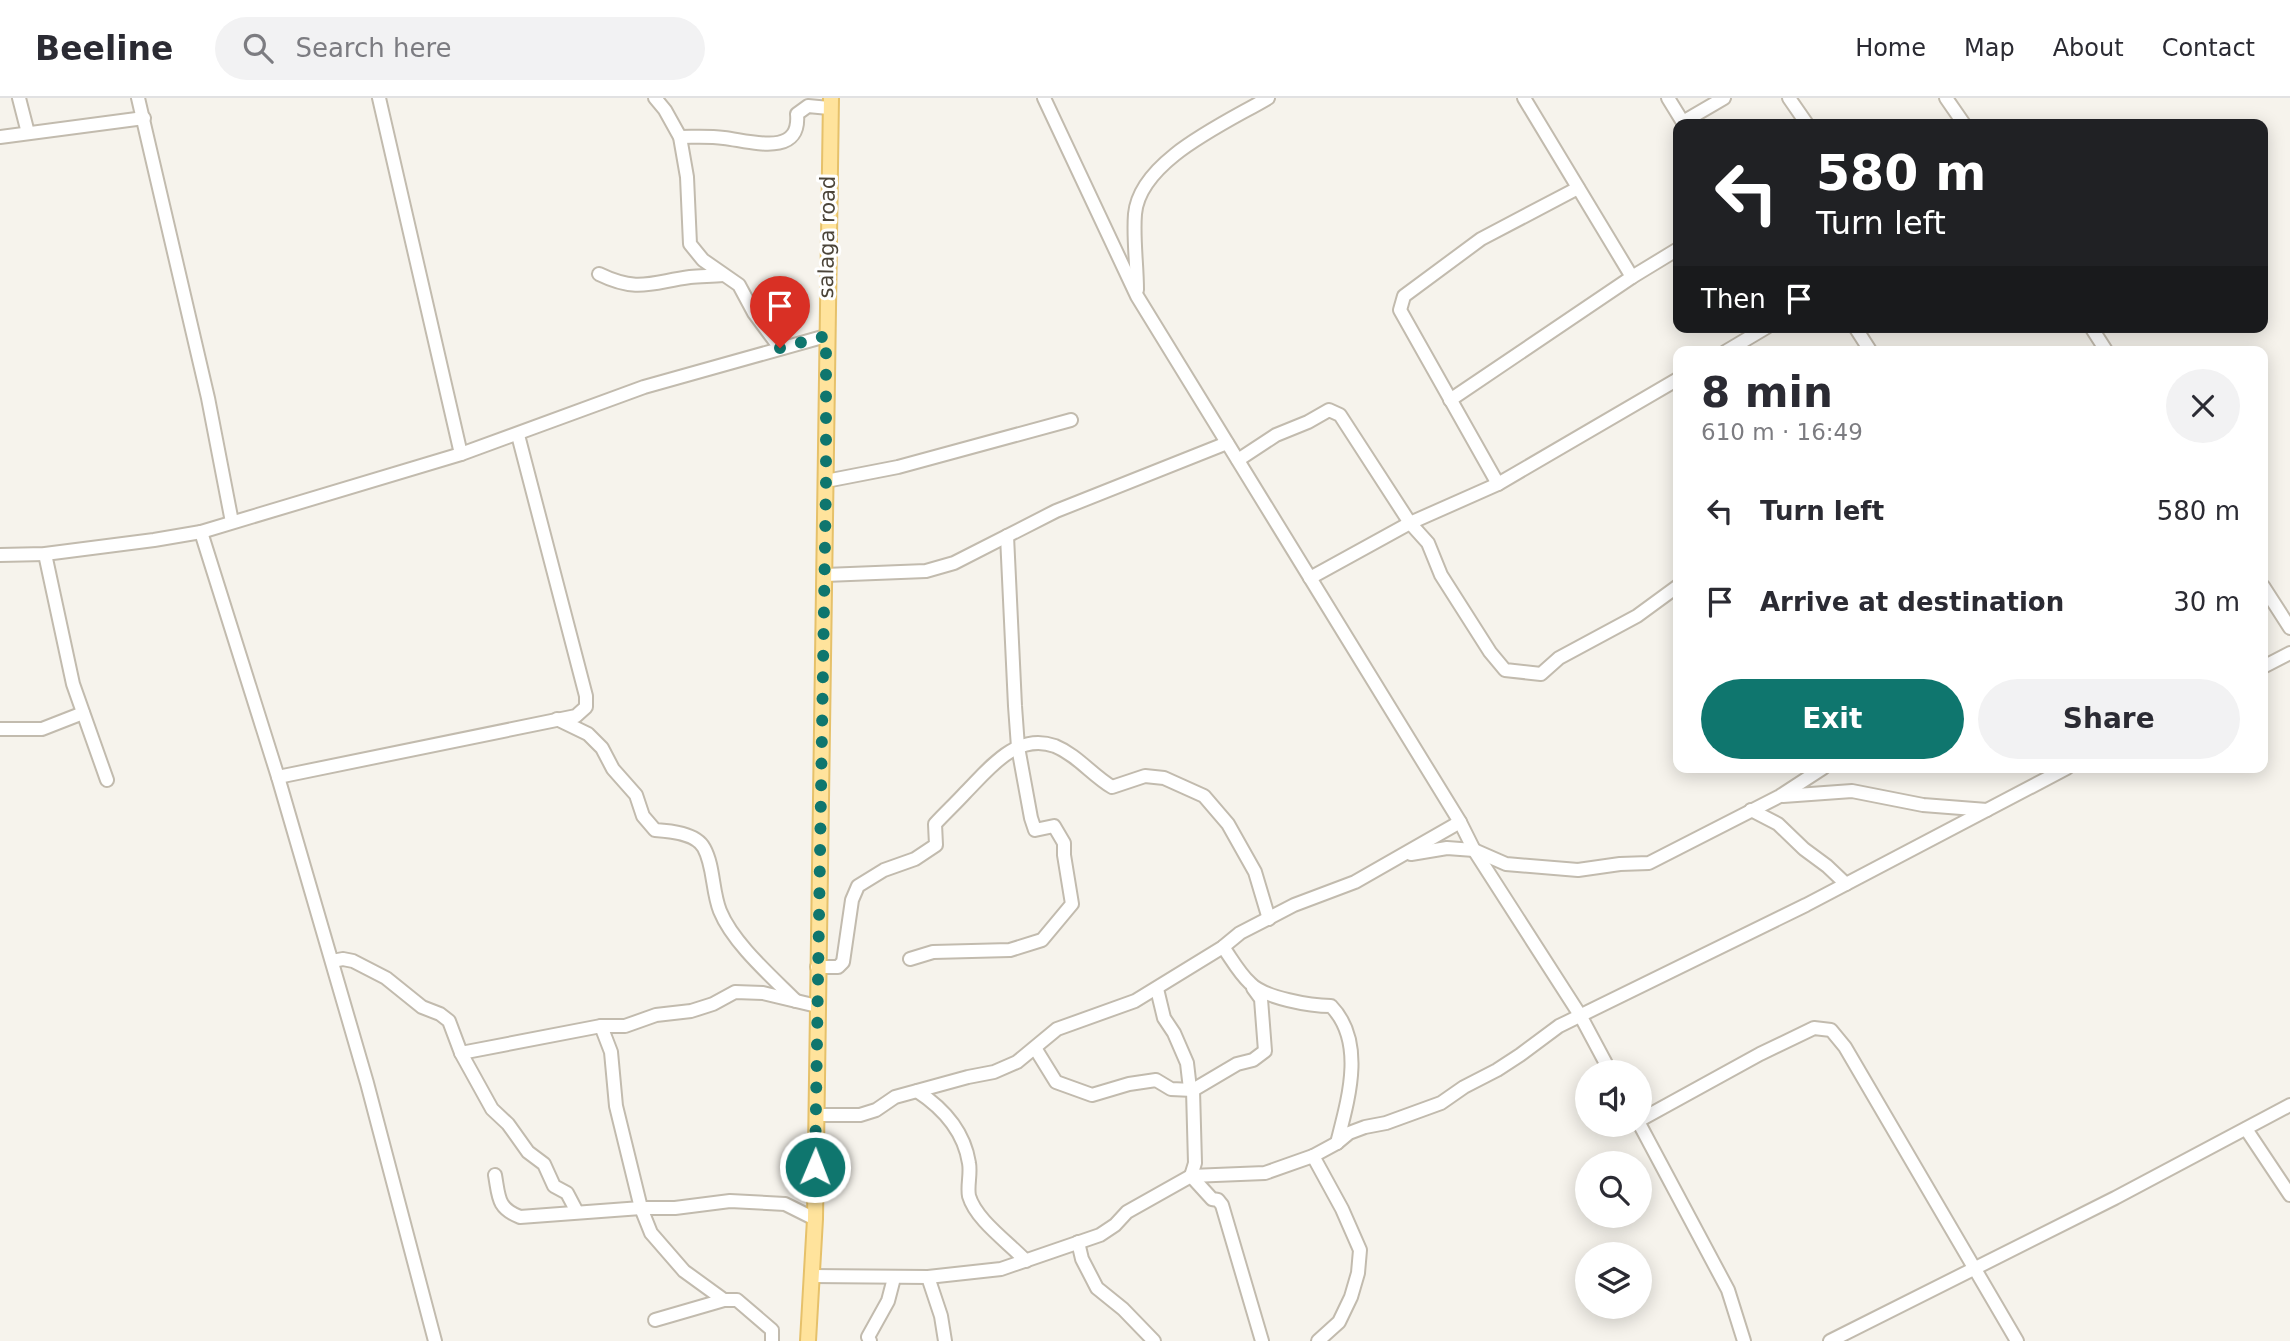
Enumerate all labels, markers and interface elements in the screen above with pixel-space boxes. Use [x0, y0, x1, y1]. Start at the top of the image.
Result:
search box [215, 17, 705, 80]
text: Beeline [35, 29, 173, 68]
icon: search [239, 29, 277, 67]
text: Search here [295, 33, 452, 63]
text: Home [1855, 34, 1926, 62]
text: Map [1964, 34, 2015, 62]
text: About [2053, 34, 2124, 62]
text: Contact [2162, 34, 2255, 62]
text: 580 m [1816, 145, 1986, 202]
icon: left [1701, 147, 1792, 238]
street label: salaga road [814, 175, 840, 299]
text: Turn left [1816, 204, 1946, 242]
pin [750, 276, 810, 348]
icon: arrive [1780, 280, 1818, 318]
text: Then [1701, 284, 1766, 314]
icon: arrive [761, 287, 799, 325]
text: 8 min [1701, 368, 1833, 417]
button: close [2166, 369, 2240, 443]
text: 610 m · 16:49 [1701, 419, 1863, 445]
icon: left [1701, 492, 1739, 530]
text: Turn left [1760, 496, 1884, 526]
text: 580 m [2157, 496, 2240, 526]
icon: arrive [1701, 583, 1739, 621]
text: Arrive at destination [1760, 587, 2064, 617]
text: 30 m [2173, 587, 2240, 617]
button: Exit [1701, 679, 1964, 759]
button: Share [1978, 679, 2240, 759]
map controls [1575, 1060, 1652, 1319]
button: sound [1575, 1060, 1652, 1137]
position arrow [778, 1130, 852, 1204]
button: search [1575, 1151, 1652, 1228]
button: layers [1575, 1242, 1652, 1319]

